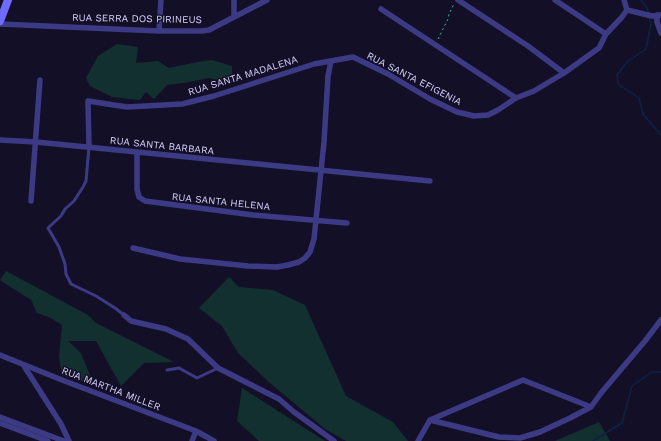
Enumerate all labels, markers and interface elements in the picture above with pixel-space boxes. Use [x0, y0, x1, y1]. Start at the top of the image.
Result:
street label: RUA SERRA DOS PIRINEUS [72, 12, 202, 26]
street label: RUA SANTA EFIGENIA [365, 50, 463, 108]
street label: RUA SANTA MADALENA [187, 54, 299, 98]
street label: RUA SANTA BARBARA [109, 135, 215, 157]
street label: RUA SANTA HELENA [171, 191, 271, 213]
street label: RUA MARTHA MILLER [60, 365, 162, 413]

